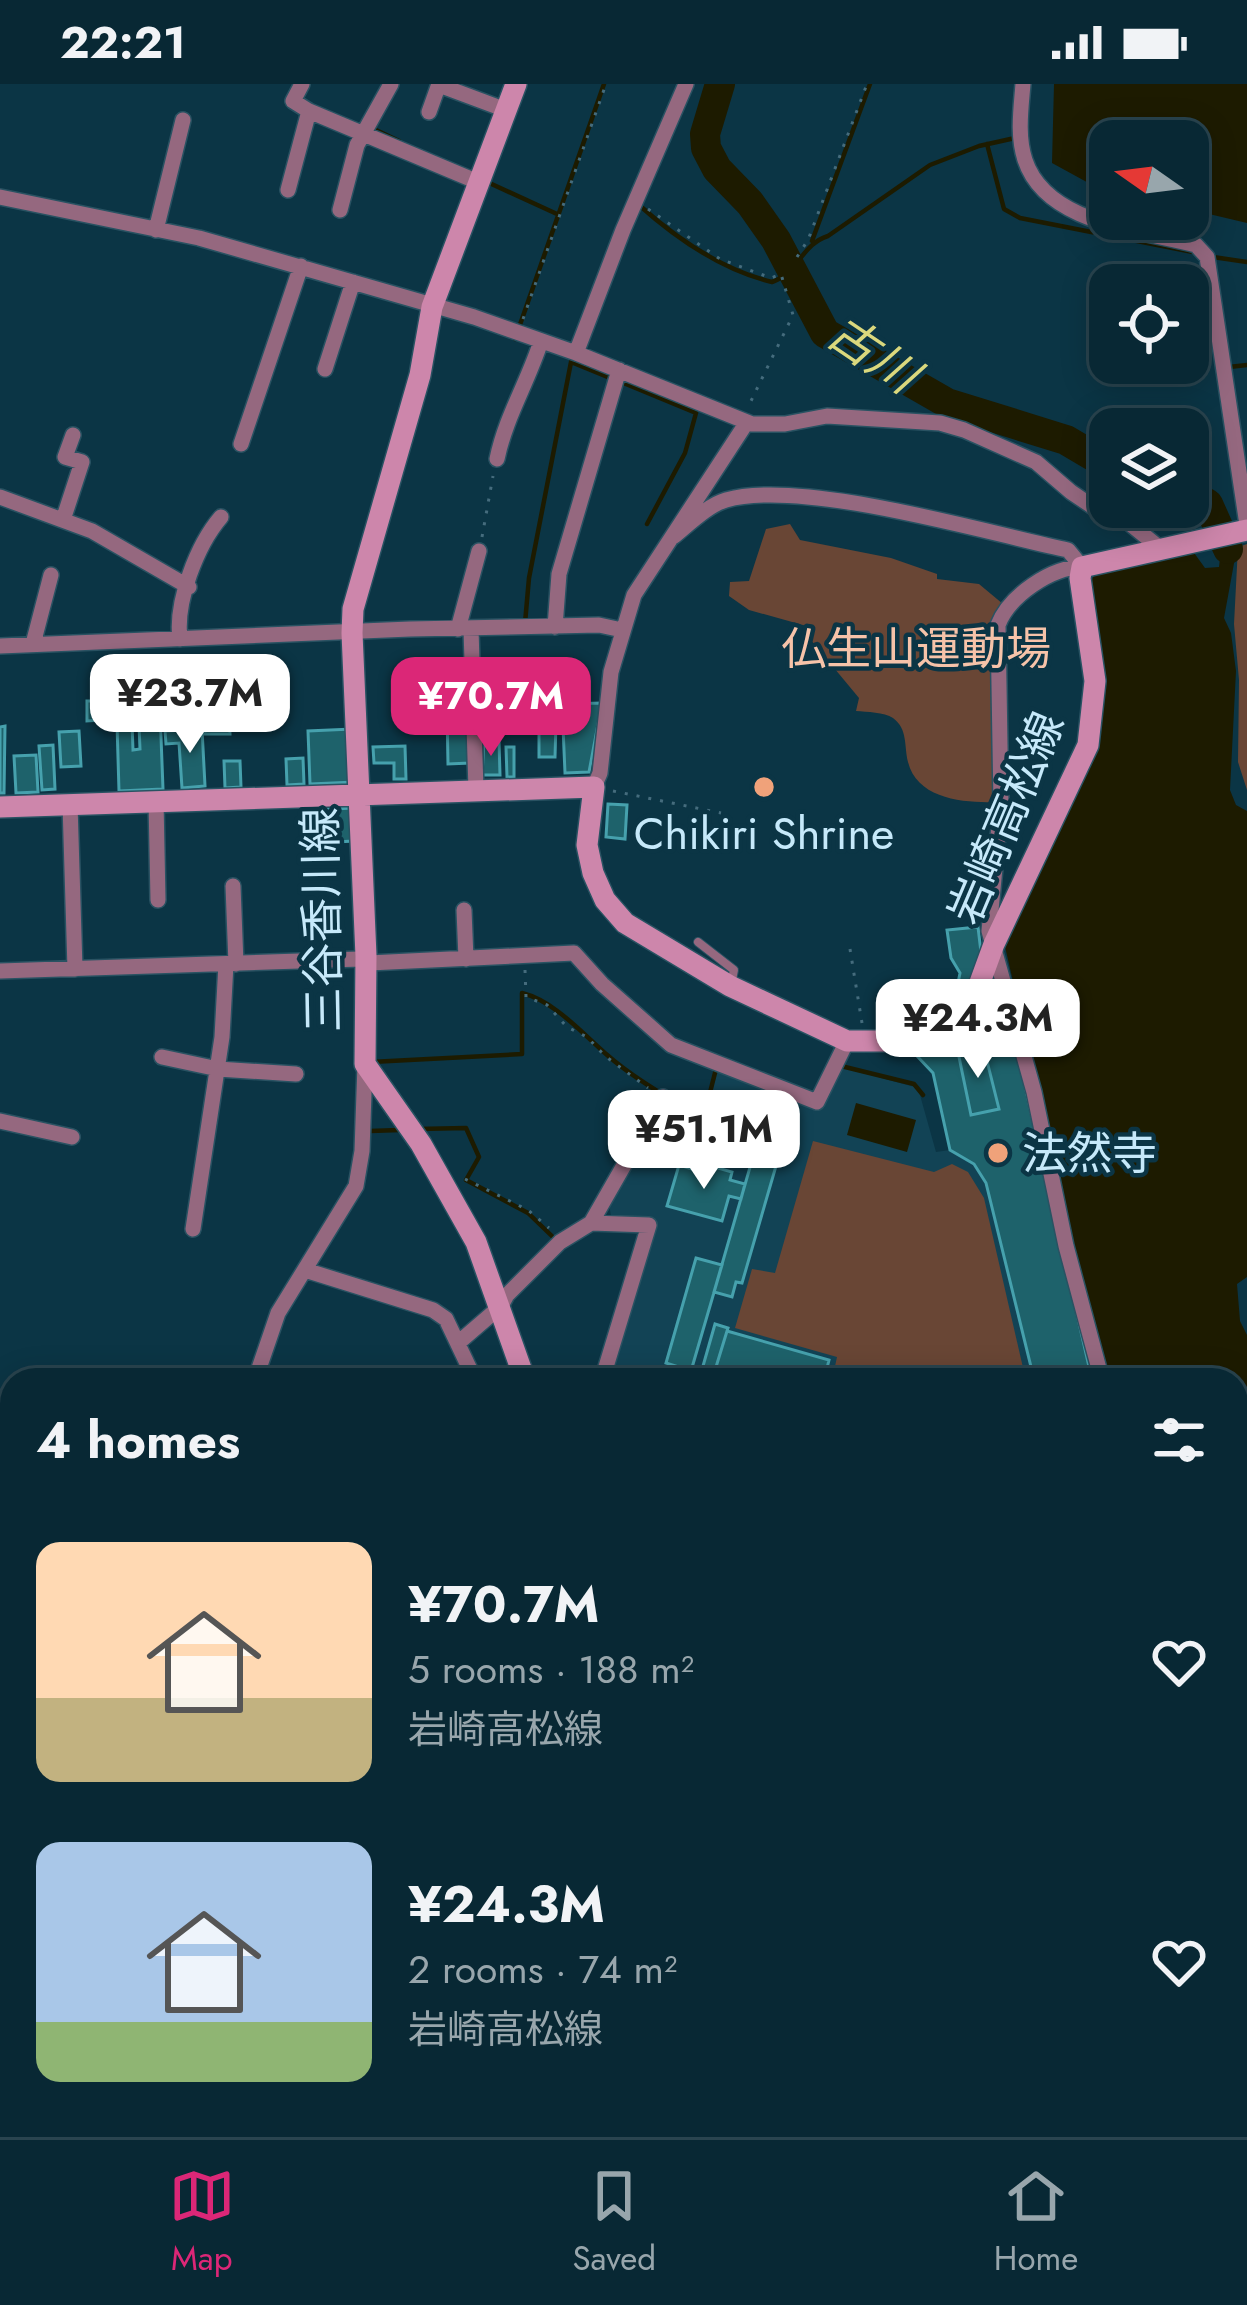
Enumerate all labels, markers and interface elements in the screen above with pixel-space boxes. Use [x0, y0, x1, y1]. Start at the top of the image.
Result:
text: 22:21 [60, 10, 186, 75]
north arrow [1089, 120, 1209, 240]
map controls [1089, 120, 1209, 528]
button: locate [1089, 264, 1209, 384]
water label: 古川 [814, 299, 936, 412]
button: layers [1089, 408, 1209, 528]
park label: 仏生山運動場 [781, 616, 1051, 681]
pin: ¥23.7M [92, 654, 288, 756]
pin: ¥70.7M [393, 657, 589, 759]
text: ¥23.7M [117, 664, 263, 721]
text: ¥70.7M [418, 667, 564, 724]
street label: 岩崎高松線 [932, 702, 1080, 934]
marker: Chikiri Shrine [751, 774, 777, 800]
place label: Chikiri Shrine [634, 801, 894, 866]
street label: 三谷香川線 [288, 807, 356, 1033]
pin: ¥24.3M [880, 979, 1076, 1081]
text: ¥24.3M [903, 989, 1053, 1046]
pin: ¥51.1M [606, 1090, 802, 1192]
text: ¥51.1M [635, 1100, 773, 1157]
place label: 法然寺 [1022, 1121, 1157, 1186]
marker: 法然寺 [985, 1140, 1011, 1166]
text: 4 homes [36, 1403, 240, 1477]
icon: filters [1146, 1407, 1212, 1473]
text: ¥70.7M [408, 1567, 599, 1641]
icon: home [132, 1590, 276, 1734]
icon: heart [1146, 1629, 1212, 1695]
text: 5 rooms · 188 m² [408, 1641, 694, 1698]
text: 岩崎高松線 [408, 1701, 603, 1758]
text: ¥24.3M [408, 1867, 605, 1941]
icon: home [132, 1890, 276, 2034]
icon: heart [1146, 1929, 1212, 1995]
text: 2 rooms · 74 m² [408, 1941, 677, 1998]
text: 岩崎高松線 [408, 2001, 603, 2058]
tab: Map [169, 2163, 235, 2282]
tab: Saved [573, 2163, 656, 2282]
tab: Home [994, 2163, 1078, 2282]

